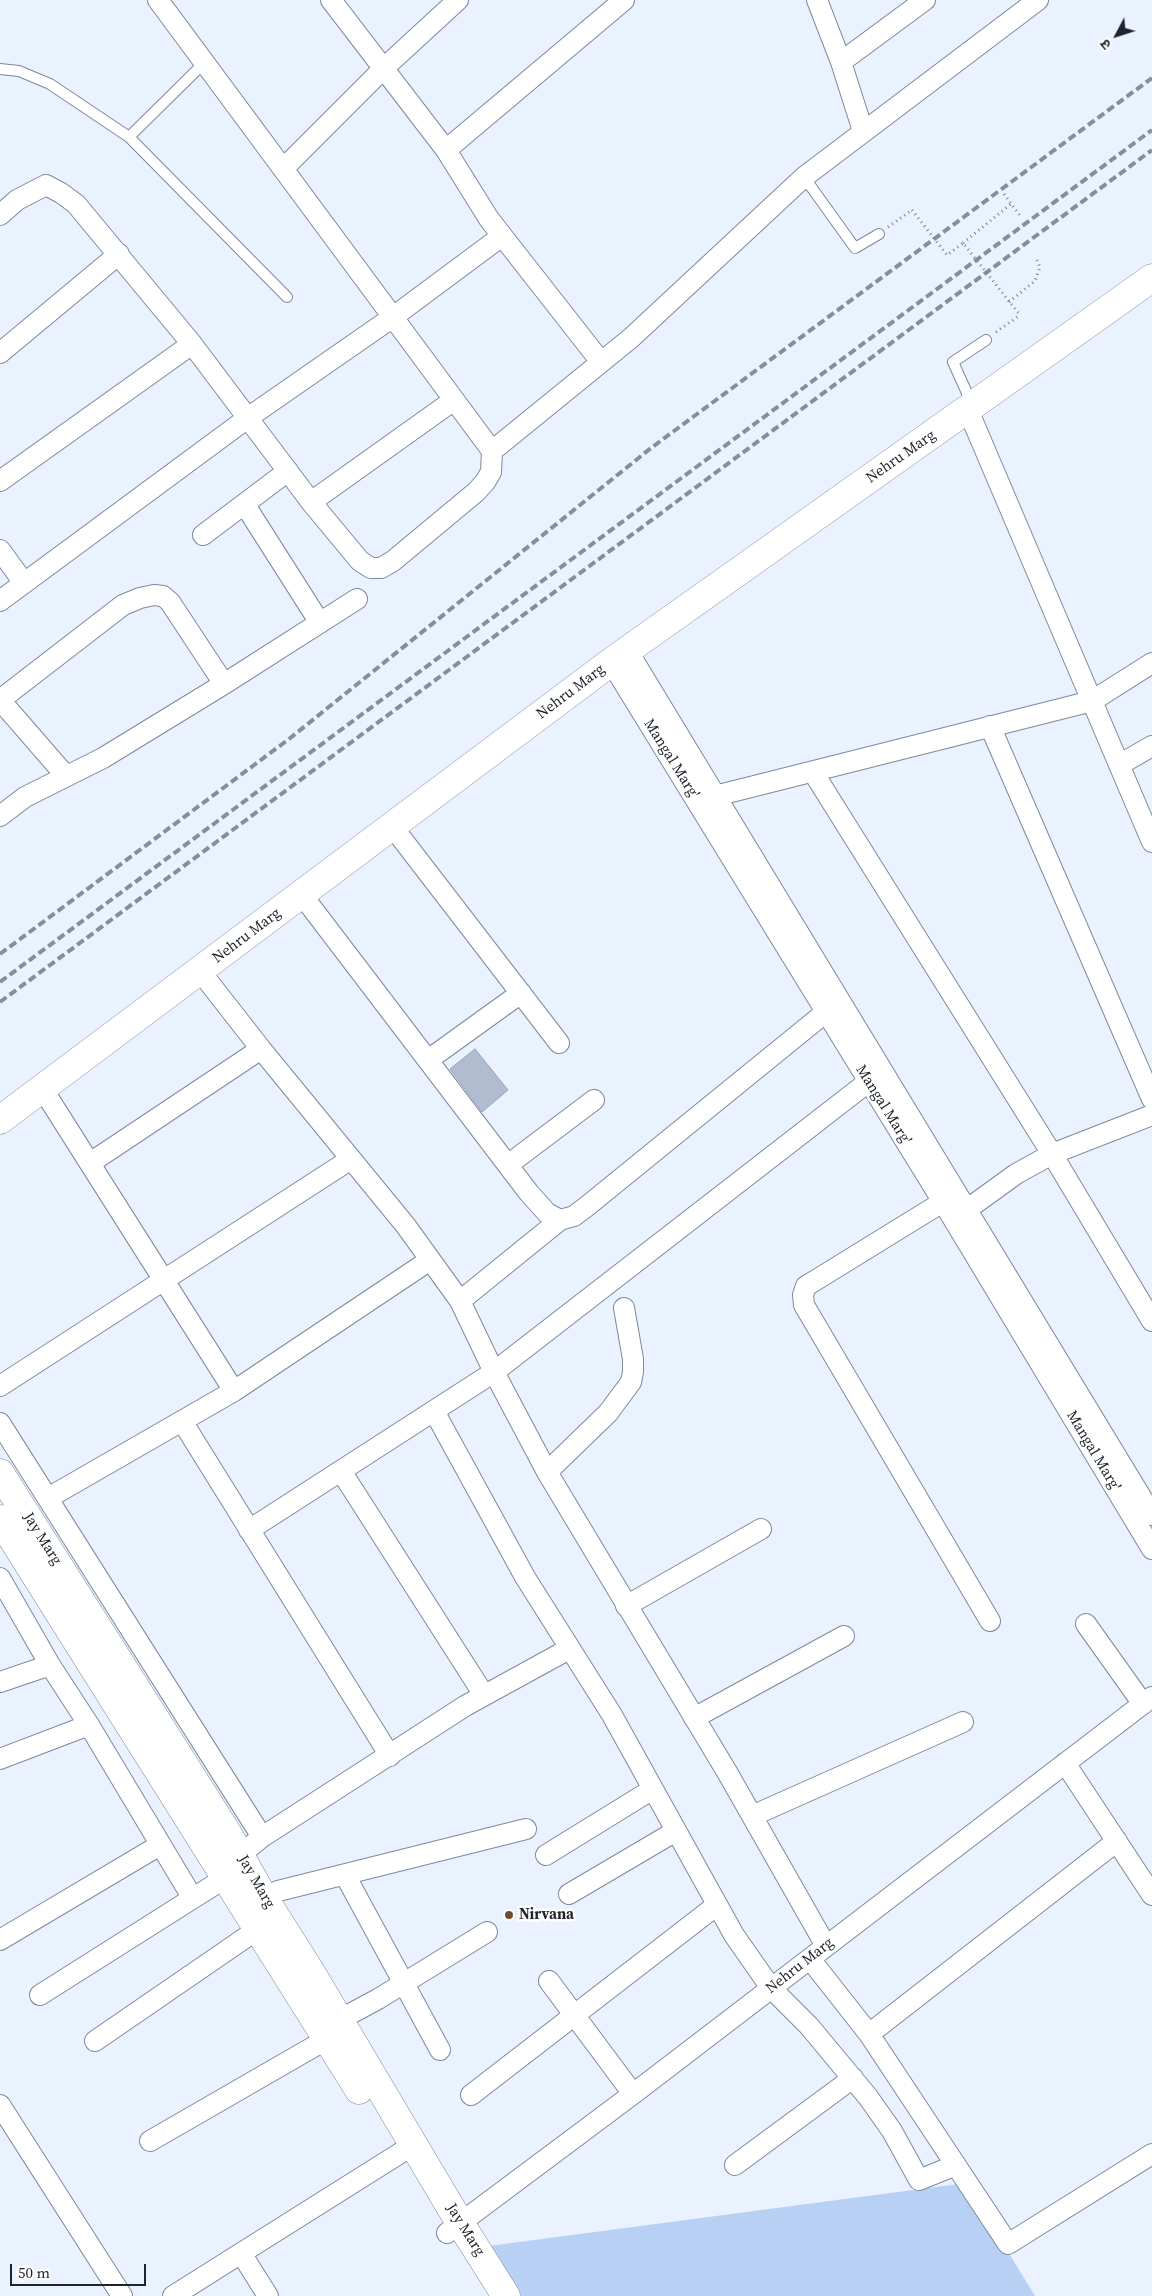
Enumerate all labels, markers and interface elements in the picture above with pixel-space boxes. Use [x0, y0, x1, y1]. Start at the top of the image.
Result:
north arrow [1092, 10, 1142, 60]
text: उ [1095, 35, 1116, 54]
street label: Nehru Marg [863, 426, 939, 488]
street label: Nehru Marg [533, 661, 609, 723]
street label: Mangal Marg' [639, 716, 703, 802]
street label: Nehru Marg [209, 905, 285, 967]
street label: Mangal Marg' [851, 1062, 915, 1148]
street label: Mangal Marg' [1062, 1408, 1124, 1494]
street label: Jay Marg [19, 1509, 65, 1569]
street label: Jay Marg [234, 1852, 278, 1912]
place label: Nirvana [519, 1906, 574, 1924]
marker: Nirvana [503, 1909, 515, 1921]
street label: Nehru Marg [763, 1934, 837, 1998]
street label: Jay Marg [442, 2200, 488, 2260]
scale bar [12, 2254, 149, 2286]
text: 50 m [18, 2262, 50, 2283]

